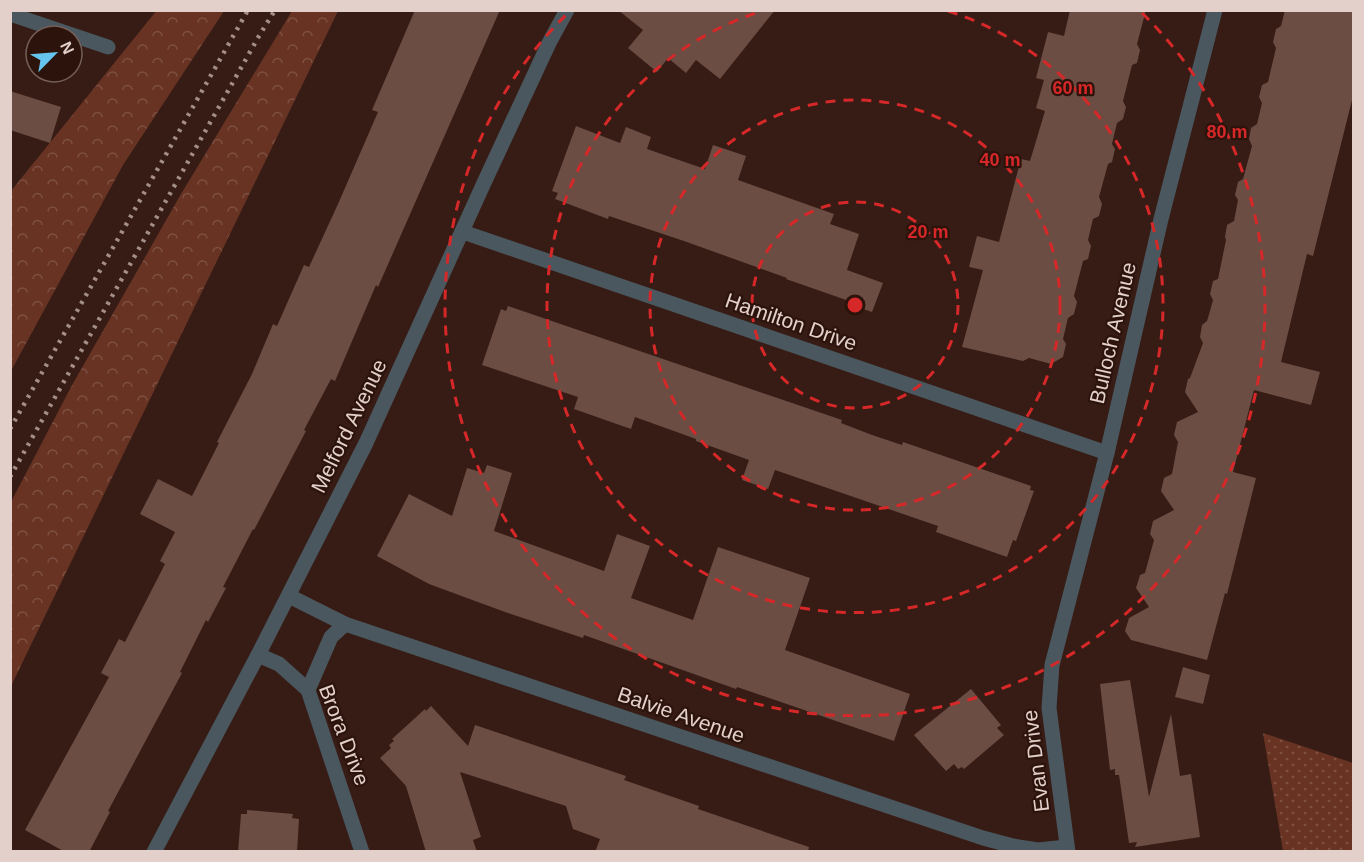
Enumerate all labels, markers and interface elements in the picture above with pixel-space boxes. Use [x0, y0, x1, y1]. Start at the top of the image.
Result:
north arrow [24, 24, 84, 84]
text: N [57, 39, 77, 57]
text: 60 m [1052, 78, 1094, 98]
text: 80 m [1206, 122, 1248, 142]
text: 40 m [979, 150, 1021, 170]
text: 20 m [907, 222, 949, 242]
street label: Bulloch Avenue [1085, 260, 1140, 406]
street label: Hamilton Drive [722, 288, 860, 355]
centre of rings [845, 295, 865, 315]
street label: Melford Avenue [306, 355, 391, 496]
street label: Brora Drive [315, 681, 374, 789]
street label: Balvie Avenue [615, 682, 748, 747]
street label: Evan Drive [1018, 709, 1053, 813]

